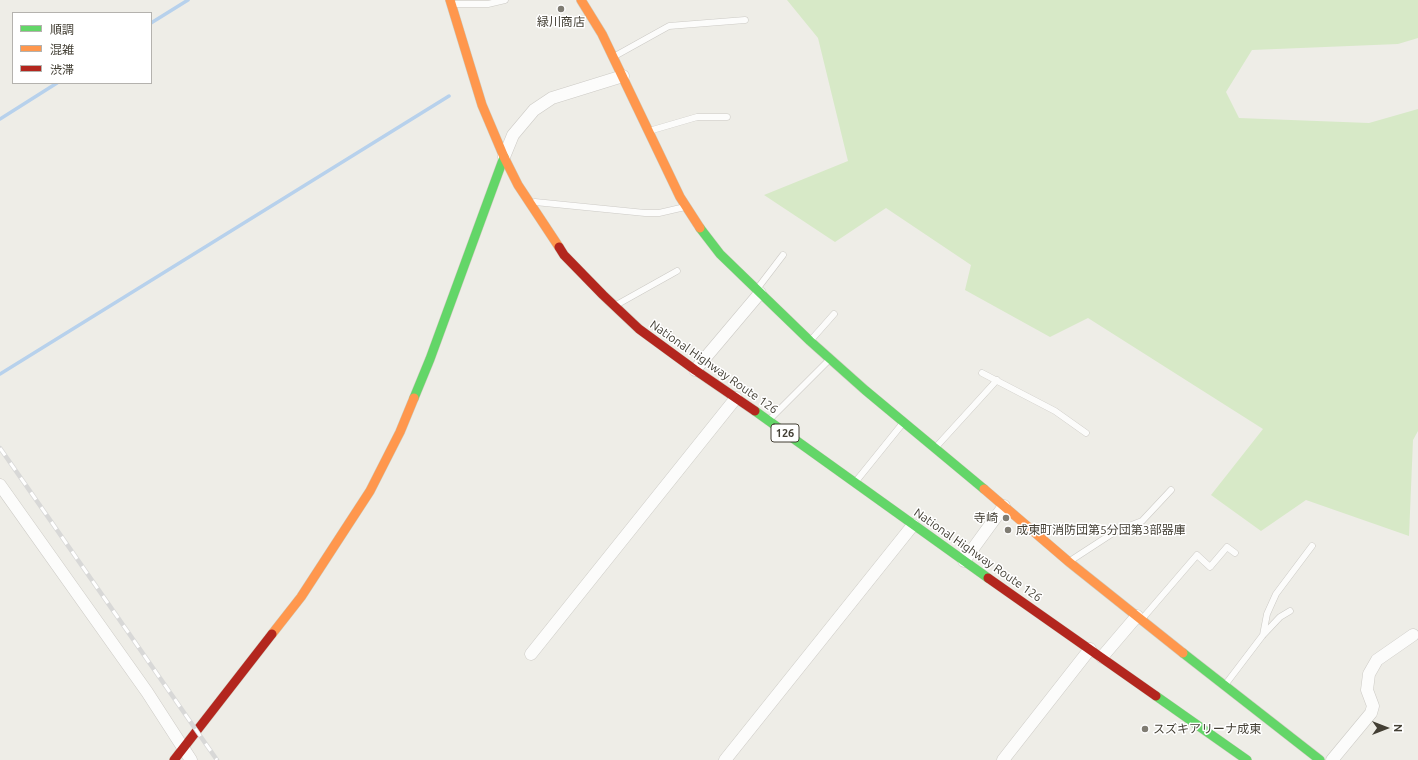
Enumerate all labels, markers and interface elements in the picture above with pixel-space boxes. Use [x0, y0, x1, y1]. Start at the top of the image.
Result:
marker: 緑川商店 [556, 4, 566, 14]
legend [12, 12, 152, 84]
place label: 緑川商店 [537, 15, 585, 29]
text: 順調 [50, 23, 74, 36]
text: 混雑 [50, 43, 74, 56]
text: 渋滞 [50, 63, 74, 76]
street label: National Highway Route 126 [647, 317, 781, 417]
road number: 126 [771, 424, 799, 442]
street label: National Highway Route 126 [911, 505, 1045, 605]
place label: 寺崎 [974, 511, 998, 525]
marker: 寺崎 [1001, 513, 1011, 523]
place label: 成東町消防団第5分団第3部器庫 [1016, 523, 1186, 537]
marker: 成東町消防団第5分団第3部器庫 [1003, 525, 1013, 535]
north arrow [1366, 708, 1406, 748]
place label: スズキアリーナ成東 [1153, 722, 1261, 736]
marker: スズキアリーナ成東 [1140, 724, 1150, 734]
text: N [1392, 724, 1404, 732]

